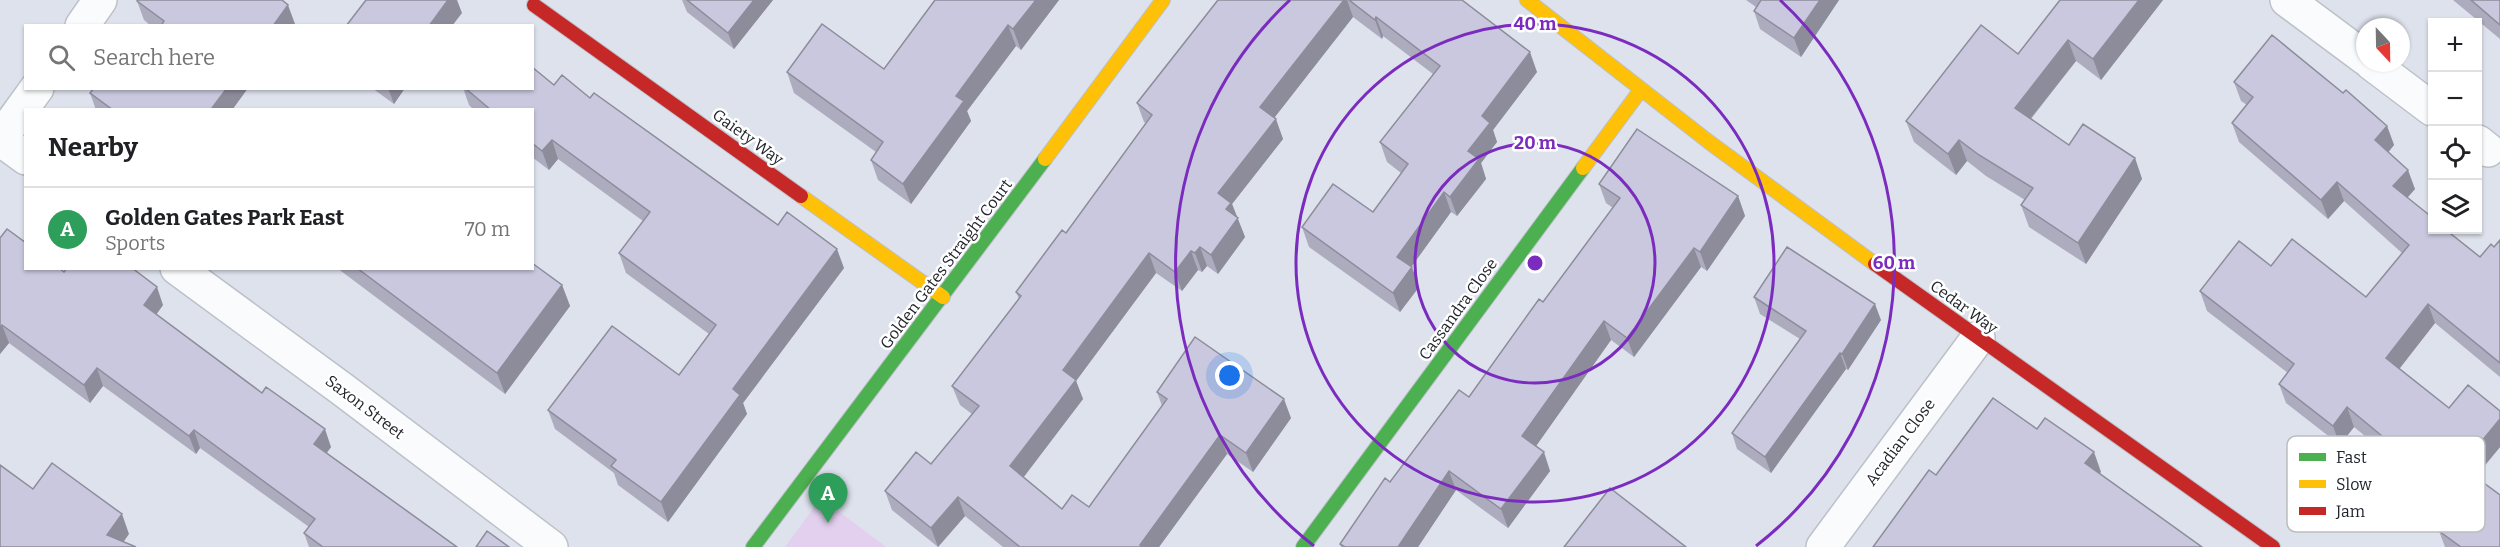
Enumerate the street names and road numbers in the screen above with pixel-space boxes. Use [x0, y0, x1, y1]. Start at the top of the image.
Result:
street label: Gaiety Way [709, 105, 788, 169]
street label: Golden Gates Straight Court [876, 175, 1016, 353]
street label: Cassandra Close [1415, 254, 1501, 364]
street label: Cedar Way [1927, 276, 2002, 338]
street label: Saxon Street [322, 371, 408, 443]
street label: Acadian Close [1861, 395, 1939, 489]

